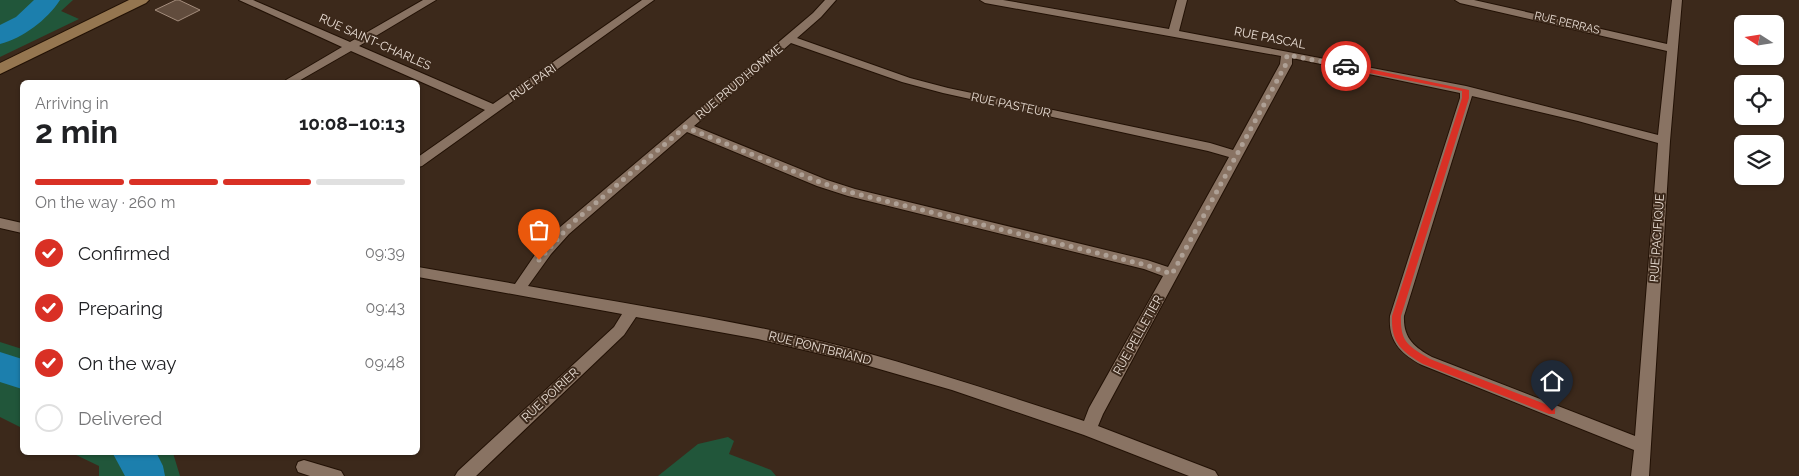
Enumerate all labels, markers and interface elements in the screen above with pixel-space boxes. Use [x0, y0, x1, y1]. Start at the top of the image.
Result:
street label: RUE PERRAS [1533, 9, 1601, 37]
street label: RUE SAINT-CHARLES [317, 11, 433, 73]
north arrow [1734, 15, 1784, 65]
map controls [1734, 15, 1784, 185]
street label: RUE PASCAL [1233, 24, 1307, 52]
courier [1321, 41, 1371, 91]
street label: RUE PRUD'HOMME [693, 42, 785, 122]
icon: car [1332, 52, 1360, 80]
street label: RUE PARI [507, 61, 559, 103]
button: locate [1734, 75, 1784, 125]
street label: RUE PASTEUR [970, 90, 1052, 120]
text: Arriving in [35, 94, 109, 113]
text: 10:08–10:13 [299, 112, 405, 134]
text: 2 min [35, 113, 118, 150]
button: layers [1734, 135, 1784, 185]
text: On the way · 260 m [35, 193, 175, 212]
street label: RUE PACIFIQUE [1647, 193, 1667, 283]
pin [518, 209, 560, 260]
icon: bag [525, 216, 553, 244]
icon: check [35, 239, 63, 267]
text: Confirmed [78, 242, 170, 264]
text: 09:39 [365, 243, 405, 262]
street label: RUE PELLETIER [1110, 293, 1166, 377]
icon: check [35, 294, 63, 322]
text: Preparing [78, 297, 163, 319]
text: 09:43 [366, 298, 405, 317]
street label: RUE PONTBRIAND [767, 328, 873, 368]
icon: check [35, 349, 63, 377]
text: On the way [78, 352, 177, 374]
text: 09:48 [365, 353, 405, 372]
pin [1531, 360, 1573, 411]
street label: RUE POIRIER [519, 365, 581, 425]
icon: home [1538, 367, 1566, 395]
text: Delivered [78, 407, 162, 429]

